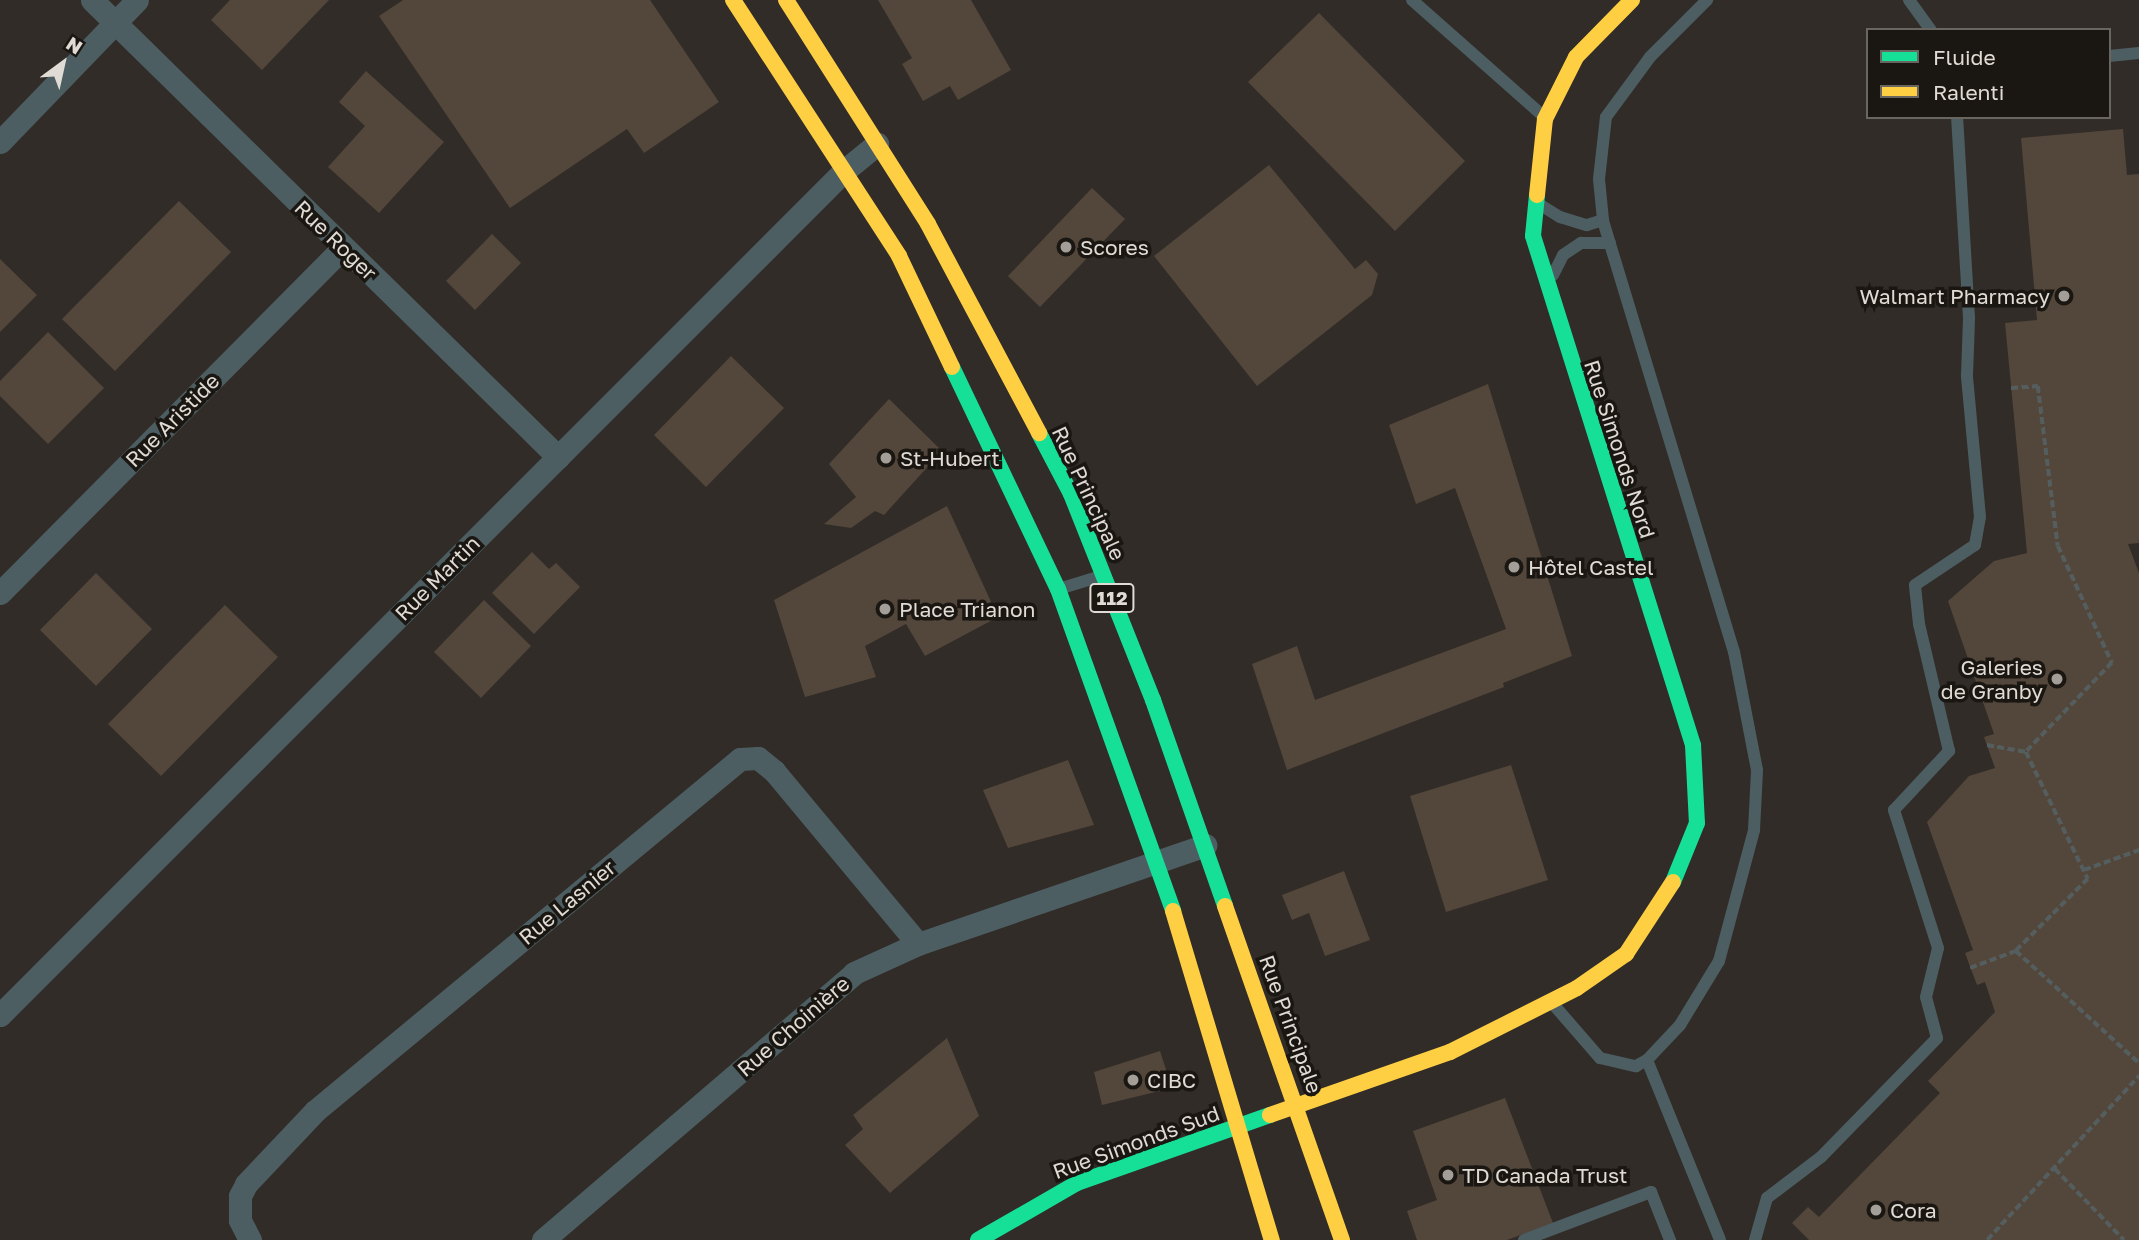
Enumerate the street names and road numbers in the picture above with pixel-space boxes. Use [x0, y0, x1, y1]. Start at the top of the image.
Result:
street label: Rue Roger [290, 195, 382, 285]
street label: Rue Simonds Nord [1579, 357, 1661, 541]
street label: Rue Aristide [120, 368, 224, 472]
street label: Rue Principale [1047, 422, 1131, 564]
street label: Rue Martin [389, 530, 485, 626]
road number: 112 [1089, 582, 1135, 614]
street label: Rue Lasnier [514, 854, 620, 950]
street label: Rue Principale [1254, 952, 1328, 1096]
street label: Rue Choinière [732, 970, 854, 1082]
street label: Rue Simonds Sud [1049, 1100, 1223, 1184]

